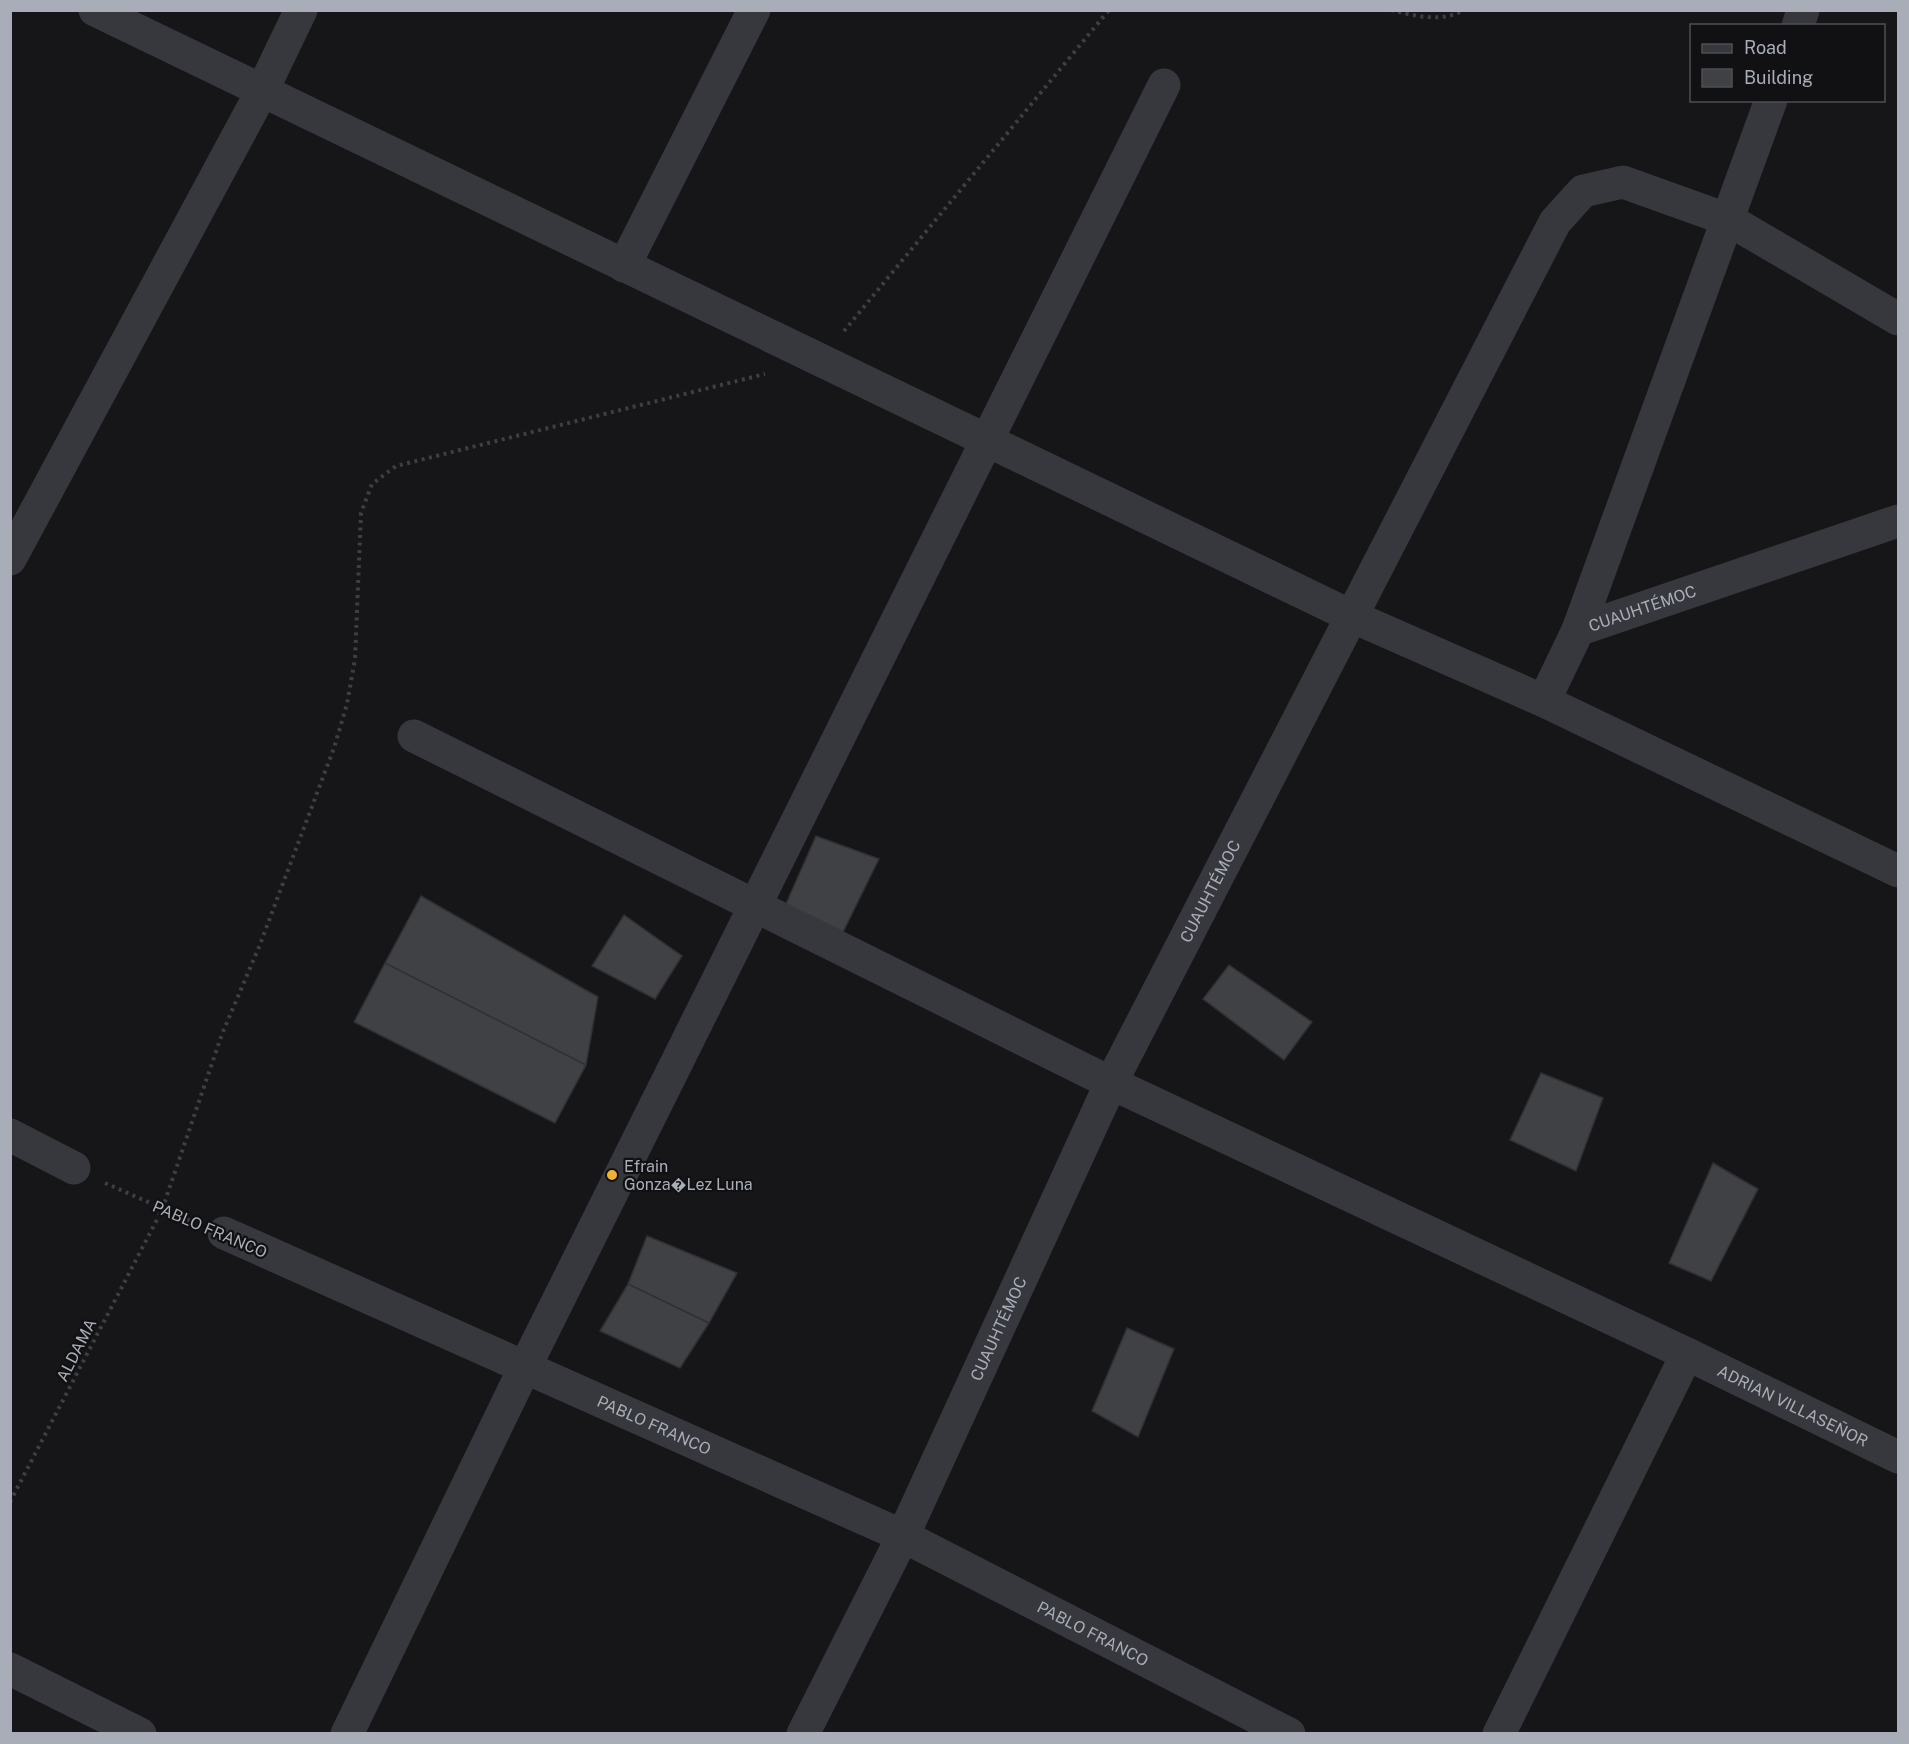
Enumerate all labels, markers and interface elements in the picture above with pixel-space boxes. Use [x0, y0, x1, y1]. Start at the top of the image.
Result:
legend [1690, 24, 1885, 102]
text: Road [1744, 37, 1787, 58]
text: Building [1744, 67, 1813, 88]
street label: CUAUHTÉMOC [1586, 581, 1699, 636]
street label: CUAUHTÉMOC [1176, 837, 1245, 946]
place label: Efrain Gonza�Lez Luna [624, 1157, 753, 1194]
marker: Efrain Gonza�Lez Luna [605, 1168, 619, 1182]
street label: PABLO FRANCO [150, 1197, 270, 1262]
street label: CUAUHTÉMOC [967, 1274, 1031, 1384]
street label: ALDAMA [53, 1316, 100, 1385]
street label: ADRIAN VILLASEÑOR [1714, 1361, 1871, 1451]
street label: PABLO FRANCO [594, 1392, 714, 1459]
street label: PABLO FRANCO [1034, 1597, 1152, 1670]

